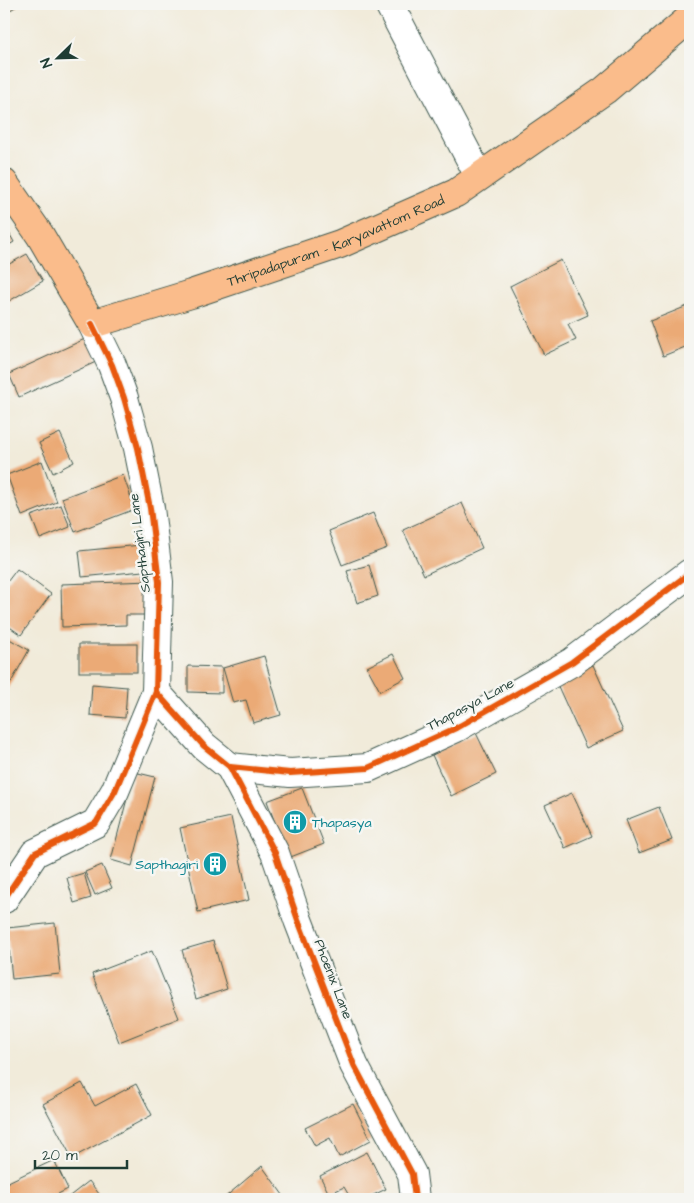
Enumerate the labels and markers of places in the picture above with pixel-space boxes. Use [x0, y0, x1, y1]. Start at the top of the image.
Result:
building icon: Thapasya [282, 809, 308, 835]
place label: Thapasya [312, 813, 372, 833]
building icon: Sapthagiri [202, 851, 228, 877]
place label: Sapthagiri [135, 855, 198, 875]

